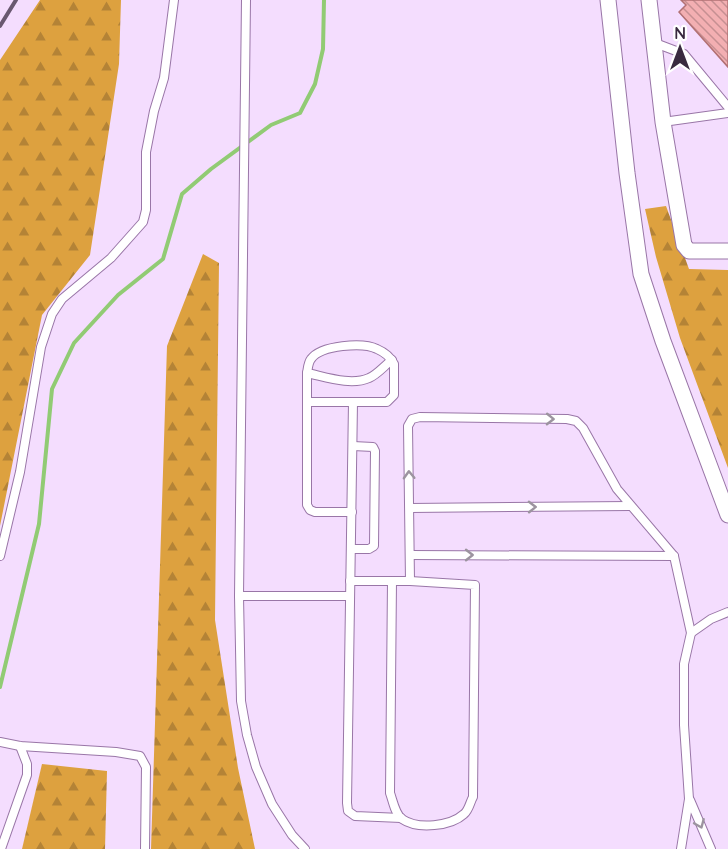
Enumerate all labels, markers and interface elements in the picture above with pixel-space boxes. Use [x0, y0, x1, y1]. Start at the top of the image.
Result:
north arrow [650, 18, 710, 78]
text: N [674, 23, 686, 43]
one-way arrow [545, 413, 554, 425]
one-way arrow [403, 471, 416, 480]
one-way arrow [527, 501, 536, 513]
one-way arrow [464, 549, 473, 561]
one-way arrow [693, 817, 705, 828]

